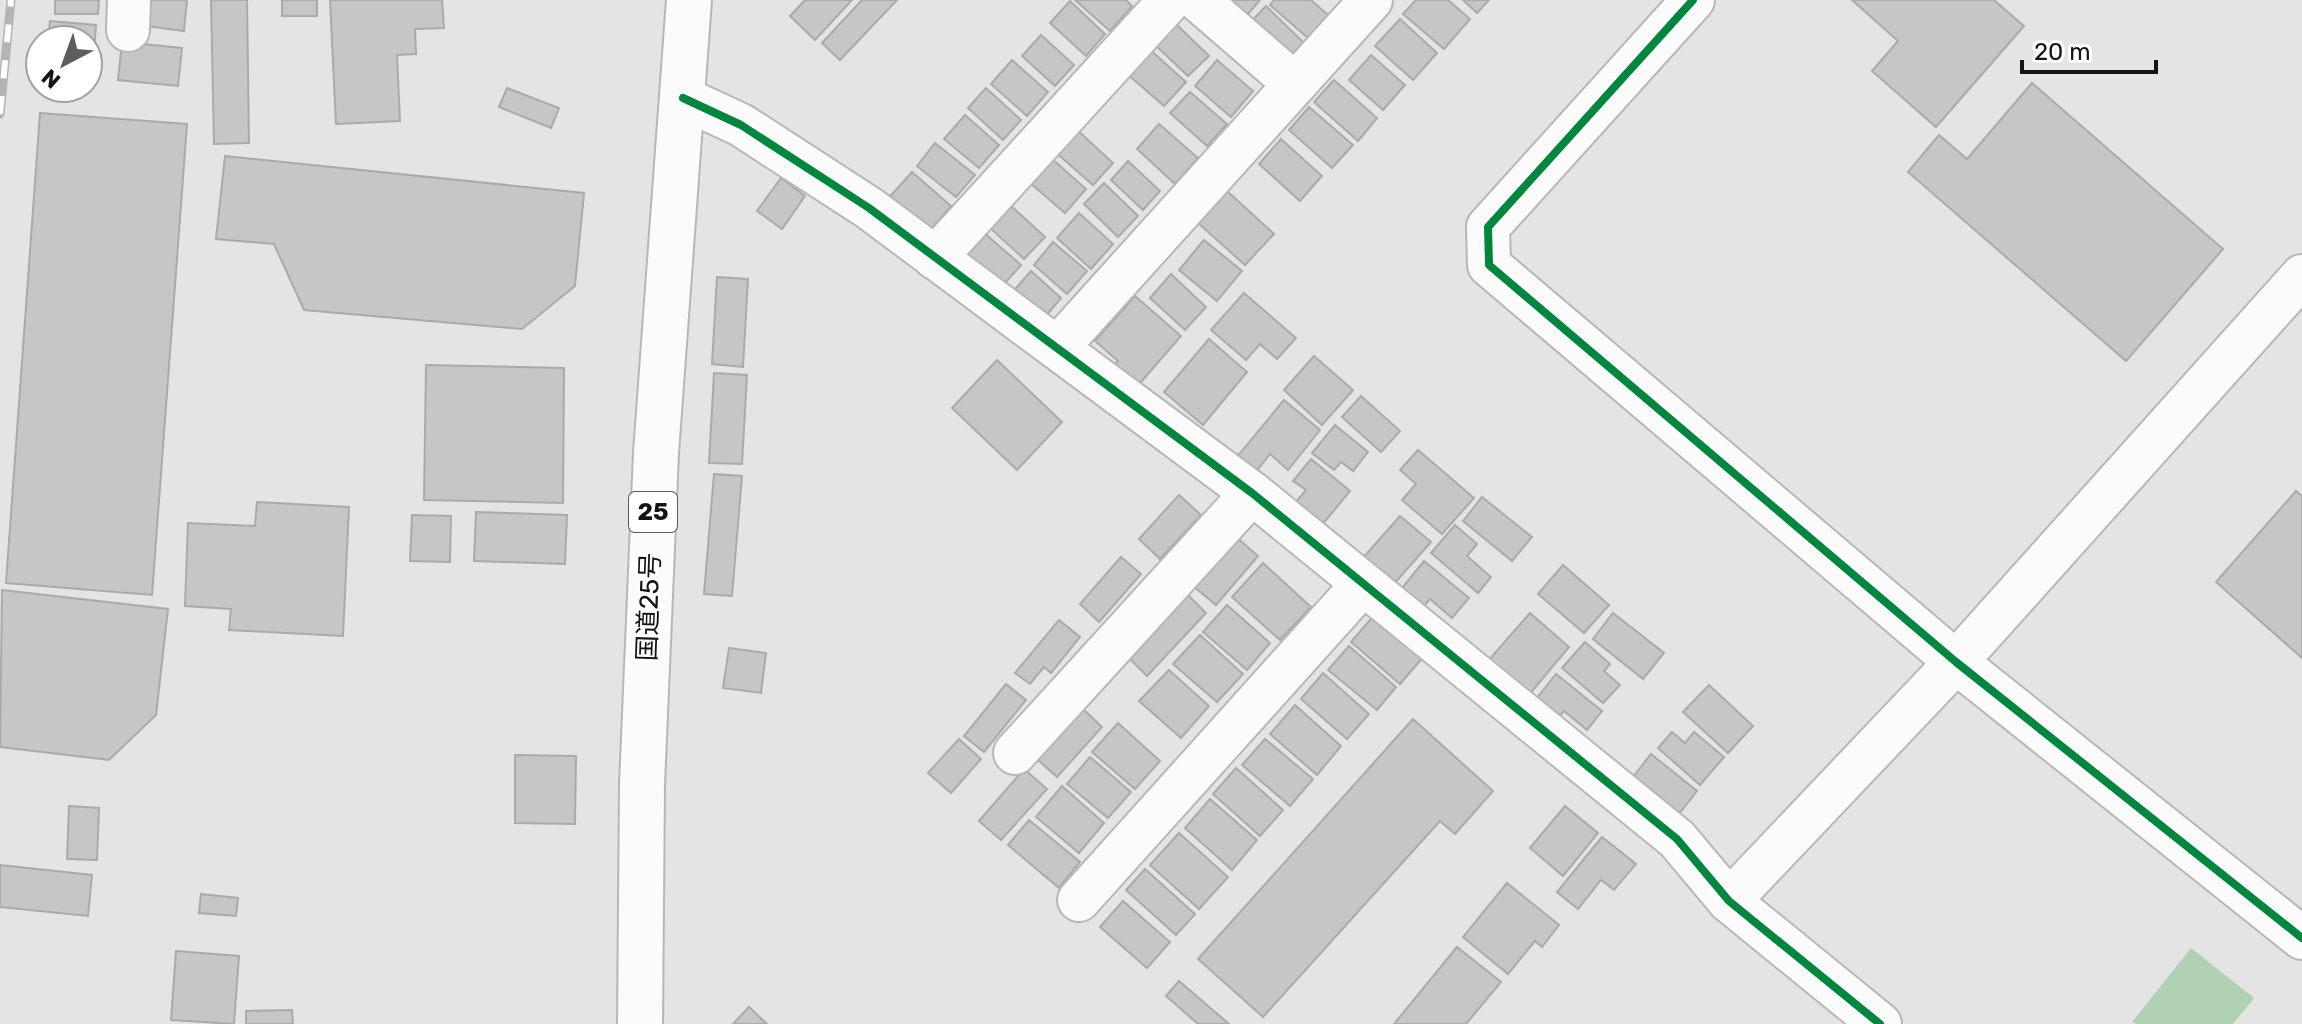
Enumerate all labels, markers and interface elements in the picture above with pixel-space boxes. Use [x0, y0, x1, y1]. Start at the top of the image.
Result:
north arrow [24, 24, 104, 104]
scale bar [2022, 24, 2156, 74]
text: 20 m [2034, 38, 2091, 66]
text: N [36, 63, 66, 94]
road number: 25 [629, 492, 677, 532]
street label: 国道25号 [632, 552, 666, 662]

